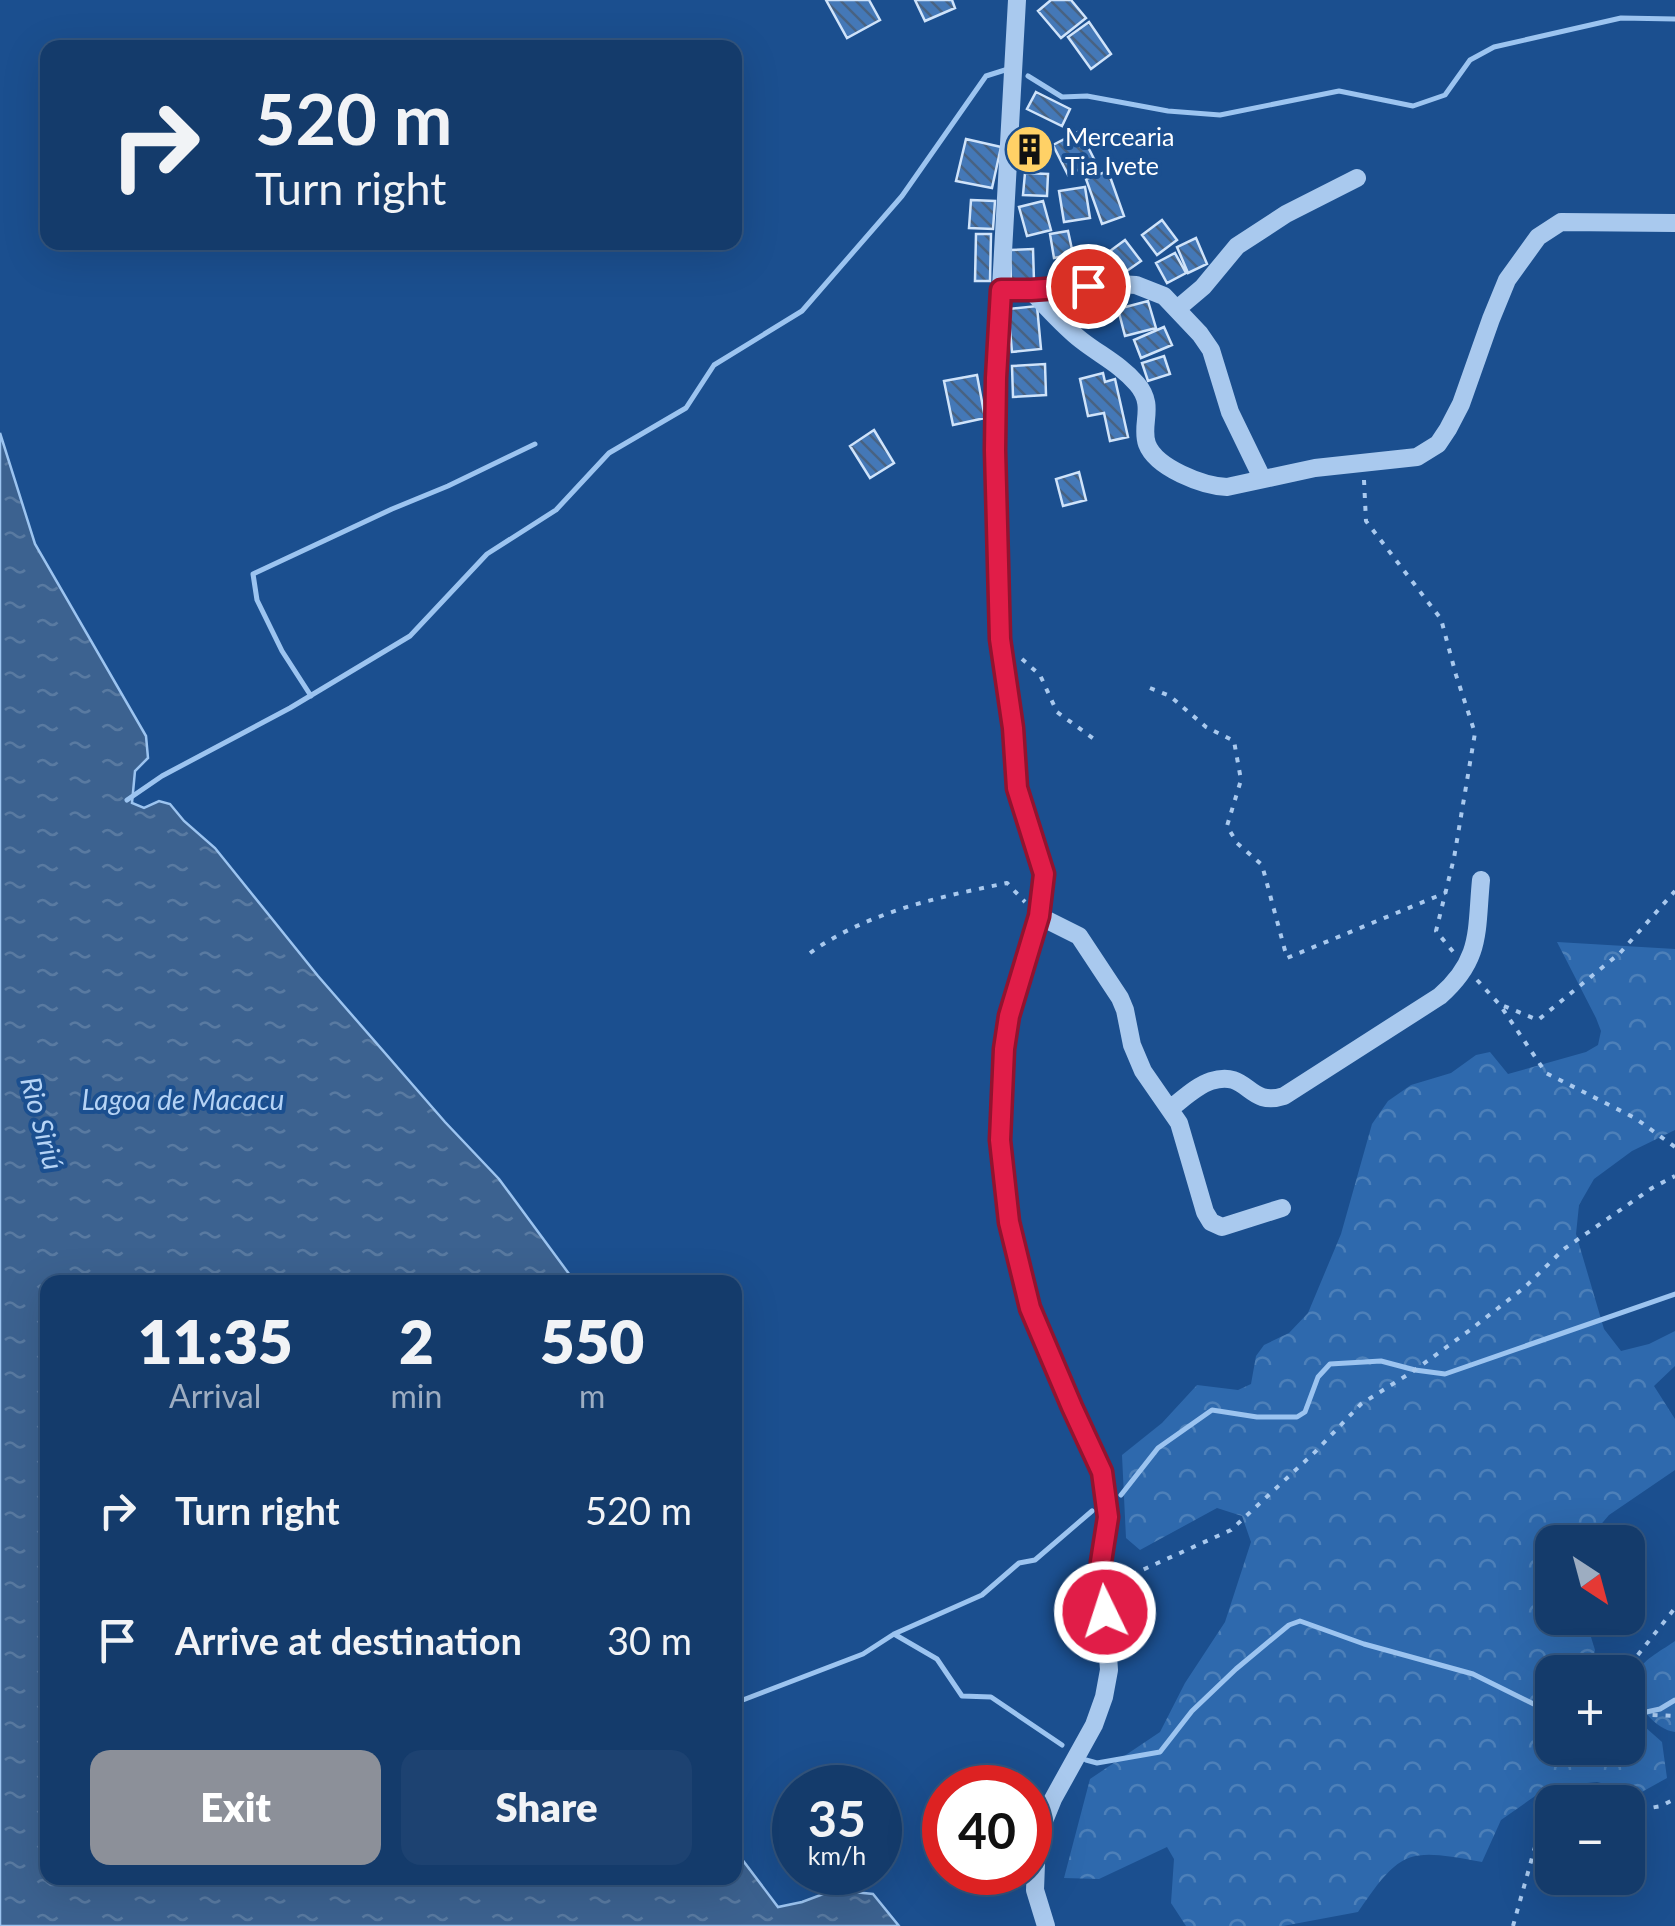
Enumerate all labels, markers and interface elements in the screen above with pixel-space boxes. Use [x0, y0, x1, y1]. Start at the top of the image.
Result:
text: 520 m [255, 76, 452, 160]
icon: right [90, 80, 220, 210]
place label: Mercearia Tia Ivete [1065, 121, 1174, 180]
building icon: Mercearia Tia Ivete [1004, 124, 1056, 176]
text: Turn right [255, 161, 446, 215]
pin [1046, 244, 1131, 329]
icon: arrive [1061, 259, 1116, 314]
water label: Rio Siriú [14, 1073, 72, 1173]
water label: Lagoa de Macacu [82, 1082, 284, 1116]
text: 11:35 [138, 1305, 293, 1377]
text: 2 [399, 1305, 434, 1377]
text: 550 [540, 1305, 644, 1377]
text: Arrival [169, 1376, 261, 1415]
text: min [390, 1376, 442, 1415]
text: m [579, 1376, 605, 1415]
icon: right [90, 1483, 145, 1538]
text: Turn right [175, 1487, 340, 1533]
text: 520 m [585, 1487, 692, 1533]
north arrow [1535, 1525, 1645, 1635]
map controls [1535, 1525, 1645, 1895]
position arrow [1053, 1560, 1157, 1664]
icon: arrive [90, 1613, 145, 1668]
text: Arrive at destination [175, 1617, 522, 1663]
text: 30 m [607, 1617, 692, 1663]
button: + [1535, 1655, 1645, 1765]
button: Exit [90, 1750, 381, 1865]
button: Share [401, 1750, 692, 1865]
speed limit sign: 40 [922, 1765, 1052, 1895]
button: − [1535, 1785, 1645, 1895]
text: 35 [808, 1788, 866, 1848]
text: km/h [808, 1840, 866, 1870]

